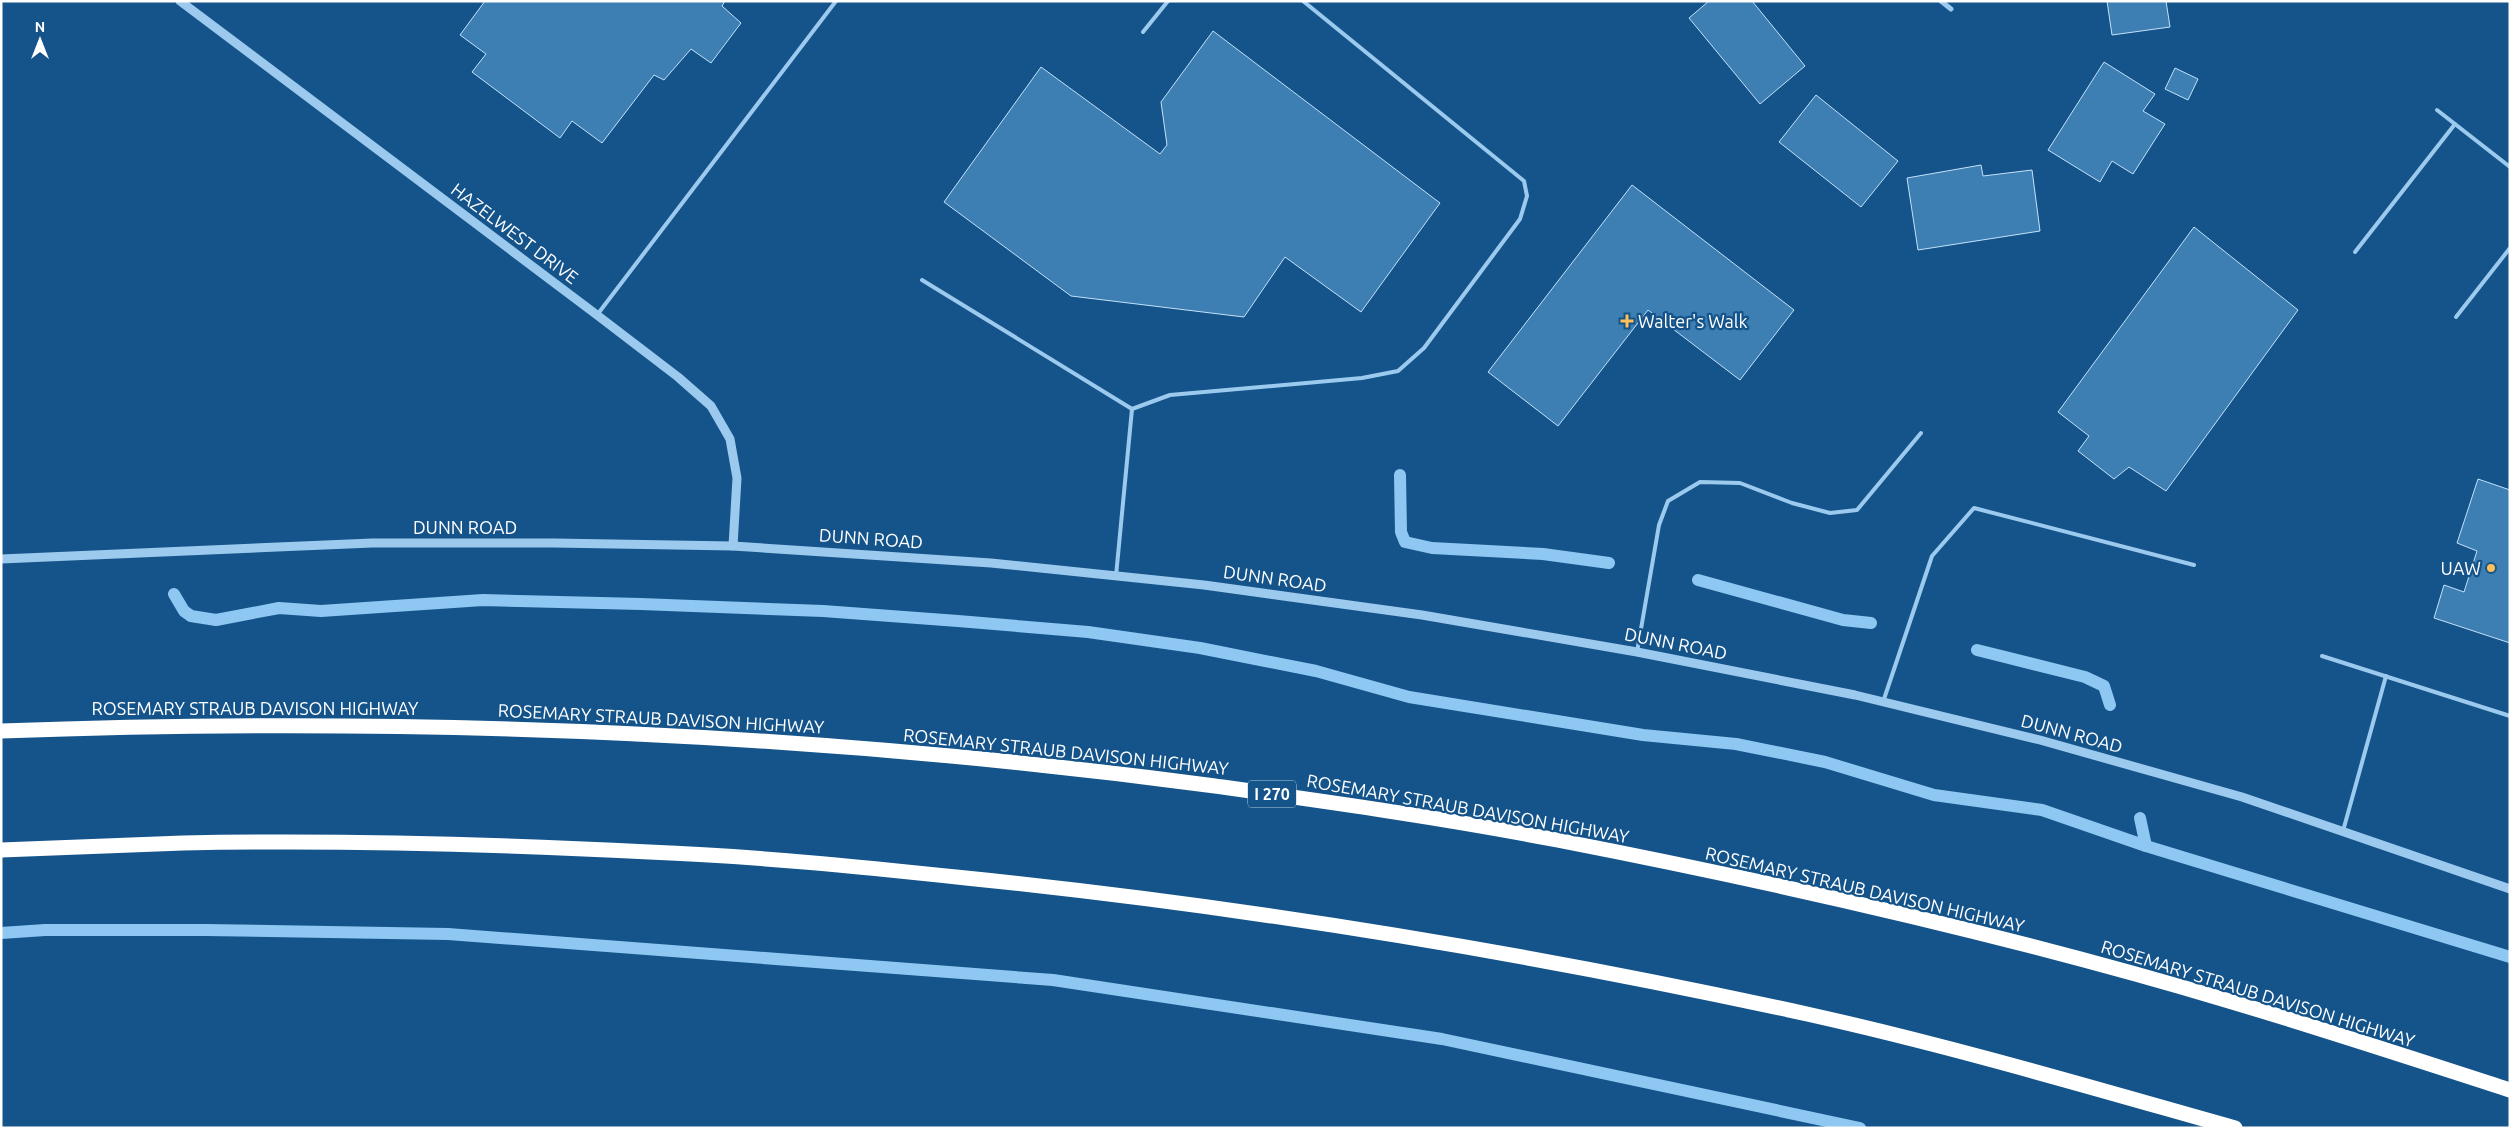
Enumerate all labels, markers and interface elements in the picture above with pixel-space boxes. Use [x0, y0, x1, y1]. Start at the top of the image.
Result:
north arrow [15, 15, 65, 65]
text: N [35, 19, 45, 35]
street label: HAZELWEST DRIVE [448, 179, 582, 287]
place label: Walter's Walk [1638, 311, 1748, 331]
marker: Walter's Walk [1620, 314, 1634, 328]
street label: DUNN ROAD [413, 517, 517, 537]
street label: DUNN ROAD [818, 524, 924, 552]
place label: UAW [2441, 558, 2481, 578]
street label: DUNN ROAD [1222, 561, 1328, 595]
marker: UAW [2485, 562, 2497, 574]
street label: DUNN ROAD [1623, 623, 1729, 663]
street label: ROSEMARY STRAUB DAVISON HIGHWAY [92, 698, 419, 718]
street label: ROSEMARY STRAUB DAVISON HIGHWAY [497, 699, 825, 737]
street label: DUNN ROAD [2019, 710, 2125, 756]
street label: ROSEMARY STRAUB DAVISON HIGHWAY [902, 724, 1230, 778]
street label: ROSEMARY STRAUB DAVISON HIGHWAY [1305, 770, 1631, 846]
road number: I 270 [1248, 781, 1296, 808]
street label: ROSEMARY STRAUB DAVISON HIGHWAY [1703, 842, 2027, 936]
street label: ROSEMARY STRAUB DAVISON HIGHWAY [2099, 936, 2418, 1051]

